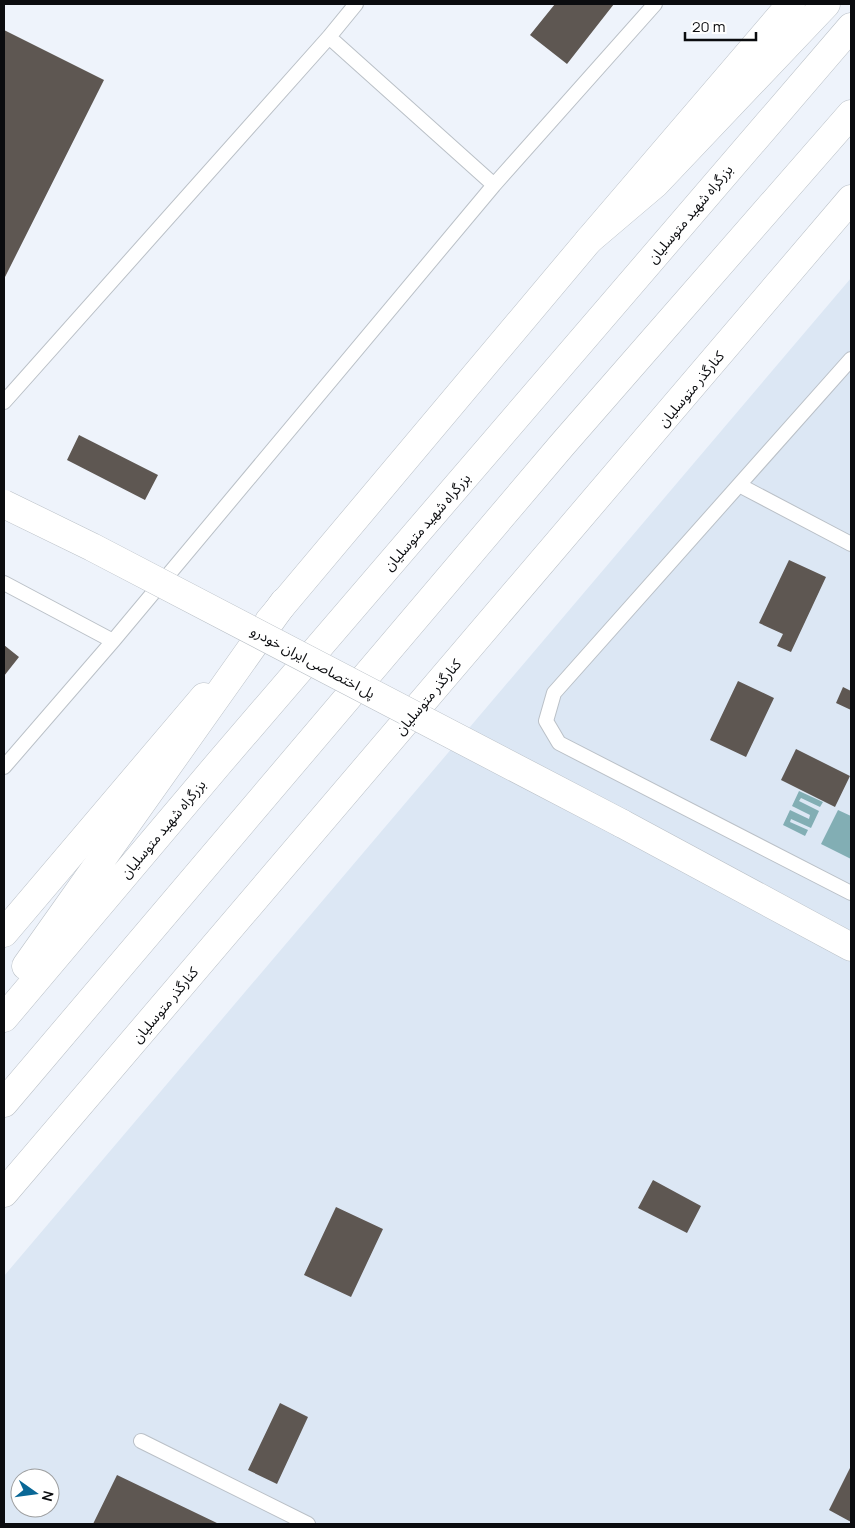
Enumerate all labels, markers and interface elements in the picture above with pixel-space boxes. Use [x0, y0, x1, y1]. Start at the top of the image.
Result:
scale bar [685, 10, 756, 42]
text: 20 m [692, 16, 725, 37]
street label: بزرگراه شهید متوسلیان [643, 160, 737, 267]
street label: کنارگذر متوسلیان [653, 347, 728, 431]
street label: بزرگراه شهید متوسلیان [379, 469, 474, 574]
street label: پل اختصاصی ایران خودرو [247, 621, 379, 703]
street label: کنارگذر متوسلیان [390, 655, 465, 739]
street label: بزرگراه شهید متوسلیان [116, 775, 210, 882]
street label: کنارگذر متوسلیان [127, 963, 202, 1047]
north arrow [10, 1468, 60, 1518]
text: N [38, 1489, 59, 1503]

